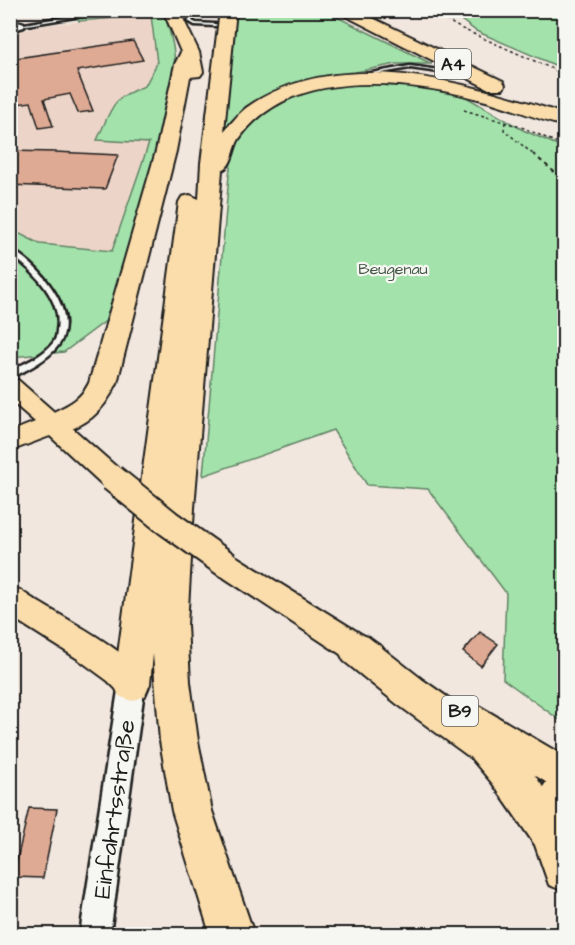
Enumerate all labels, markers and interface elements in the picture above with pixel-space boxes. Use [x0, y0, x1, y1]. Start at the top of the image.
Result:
road number: A4 [435, 49, 471, 79]
park label: Beugenau [358, 258, 428, 281]
road number: B9 [442, 696, 478, 726]
street label: Einfahrtsstraße [86, 717, 144, 901]

